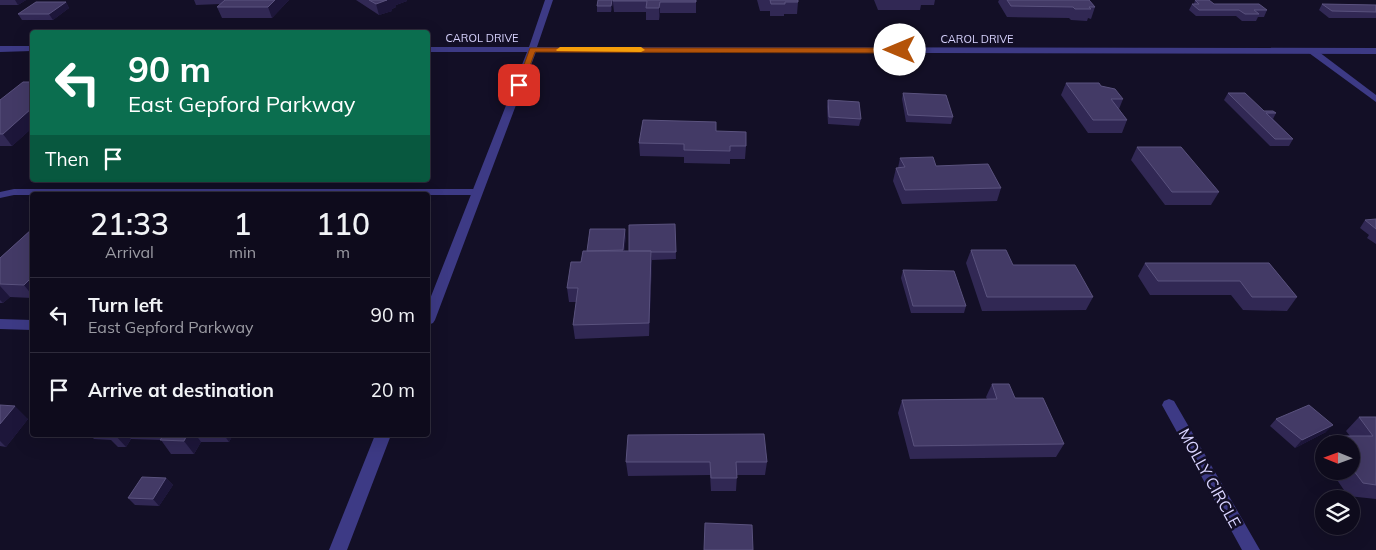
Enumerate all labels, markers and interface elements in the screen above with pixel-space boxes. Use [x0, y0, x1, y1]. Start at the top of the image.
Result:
position arrow [873, 23, 925, 75]
street label: CAROL DRIVE [445, 31, 519, 45]
street label: CAROL DRIVE [940, 32, 1014, 46]
text: 90 m [128, 47, 211, 91]
icon: left [45, 50, 110, 115]
pin [498, 64, 540, 106]
icon: arrive [505, 71, 533, 99]
text: East Gepford Parkway [128, 90, 355, 118]
icon: arrive [99, 145, 127, 173]
text: Then [45, 147, 89, 171]
text: 21:33 [90, 205, 169, 243]
text: 1 [234, 205, 252, 243]
text: 110 [316, 205, 370, 243]
text: Arrival [105, 242, 154, 262]
text: min [229, 242, 256, 262]
text: m [336, 242, 350, 262]
text: Turn left [88, 293, 163, 317]
icon: left [45, 301, 73, 329]
text: 90 m [371, 303, 415, 327]
text: East Gepford Parkway [88, 317, 253, 337]
icon: arrive [45, 376, 73, 404]
text: Arrive at destination [88, 378, 274, 402]
text: 20 m [371, 378, 415, 402]
street label: MOLLY CIRCLE [1174, 425, 1246, 531]
north arrow [1315, 435, 1360, 480]
map controls [1315, 435, 1360, 535]
button: layers [1315, 490, 1360, 535]

